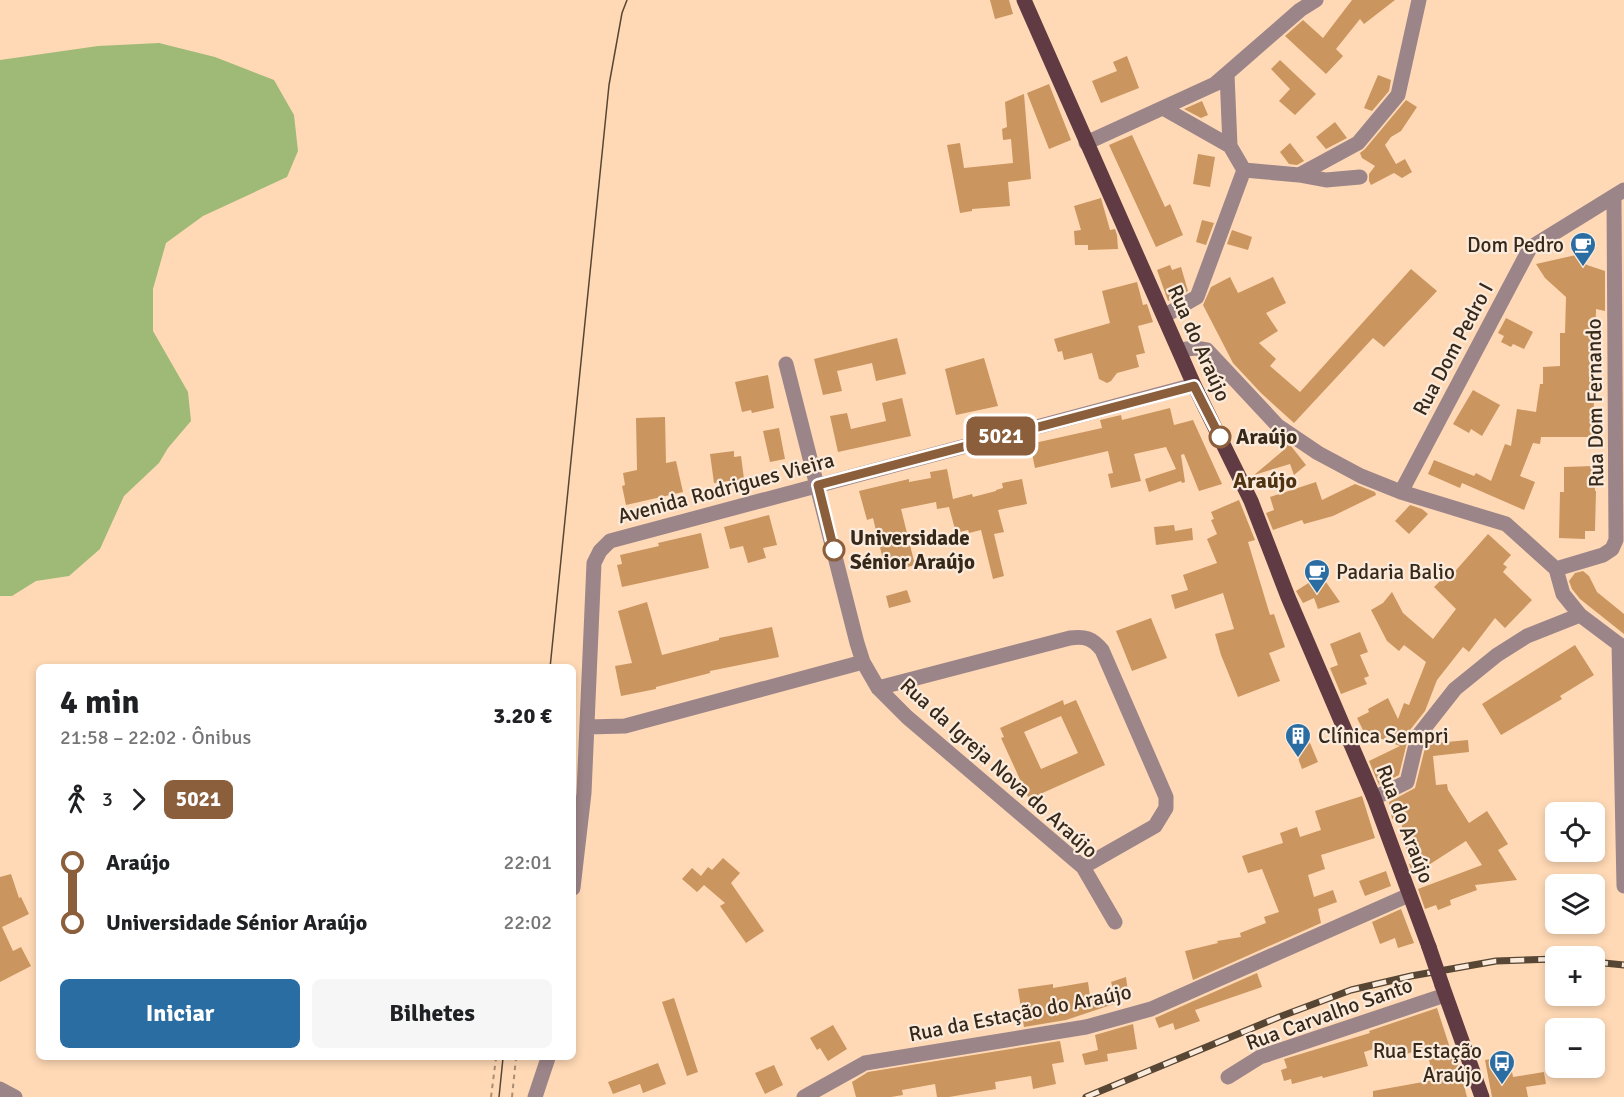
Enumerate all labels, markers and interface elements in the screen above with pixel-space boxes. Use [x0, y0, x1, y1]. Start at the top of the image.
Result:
cafe icon: Dom Pedro [1568, 230, 1598, 268]
place label: Dom Pedro [1467, 232, 1564, 258]
street label: Rua Dom Pedro I [1407, 278, 1499, 420]
street label: Rua do Araújo [1162, 281, 1236, 405]
street label: Rua Dom Fernando [1581, 318, 1609, 488]
line badge: 5021 [959, 416, 1043, 456]
text: 5021 [978, 423, 1024, 449]
place label: Araújo [1236, 424, 1297, 450]
marker: Araújo [1209, 426, 1231, 448]
street label: Avenida Rodrigues Vieira [615, 447, 837, 529]
district label: Araújo [1233, 467, 1297, 494]
place label: Universidade Sénior Araújo [850, 525, 975, 575]
marker: Universidade Sénior Araújo [823, 539, 845, 561]
cafe icon: Padaria Balio [1302, 557, 1332, 595]
place label: Padaria Balio [1336, 559, 1455, 585]
street label: Rua da Igreja Nova do Araújo [895, 672, 1103, 864]
text: 4 min [60, 682, 140, 723]
text: 3.20 € [493, 702, 552, 729]
building icon: Clínica Sempri [1283, 721, 1313, 759]
place label: Clínica Sempri [1318, 723, 1449, 749]
text: 21:58 – 22:02 · Ônibus [60, 725, 251, 750]
street label: Rua do Araújo [1370, 761, 1440, 887]
icon: walk [60, 783, 93, 816]
icon: forward [122, 783, 155, 816]
text: 5021 [176, 786, 221, 812]
text: 3 [102, 787, 113, 812]
map controls [1545, 802, 1605, 1078]
button: locate [1545, 802, 1605, 862]
text: Araújo [106, 849, 170, 876]
text: 22:01 [503, 850, 552, 875]
button: layers [1545, 874, 1605, 934]
text: Universidade Sénior Araújo [106, 909, 367, 936]
text: 22:02 [503, 910, 552, 935]
button: + [1545, 946, 1605, 1006]
street label: Rua Carvalho Santo [1242, 972, 1416, 1056]
button: Iniciar [60, 979, 300, 1048]
button: Bilhetes [312, 979, 552, 1048]
street label: Rua da Estação do Araújo [906, 979, 1134, 1047]
button: − [1545, 1018, 1605, 1078]
place label: Rua Estação Araújo [1373, 1038, 1482, 1088]
bus stop icon: Rua Estação Araújo [1487, 1048, 1517, 1086]

